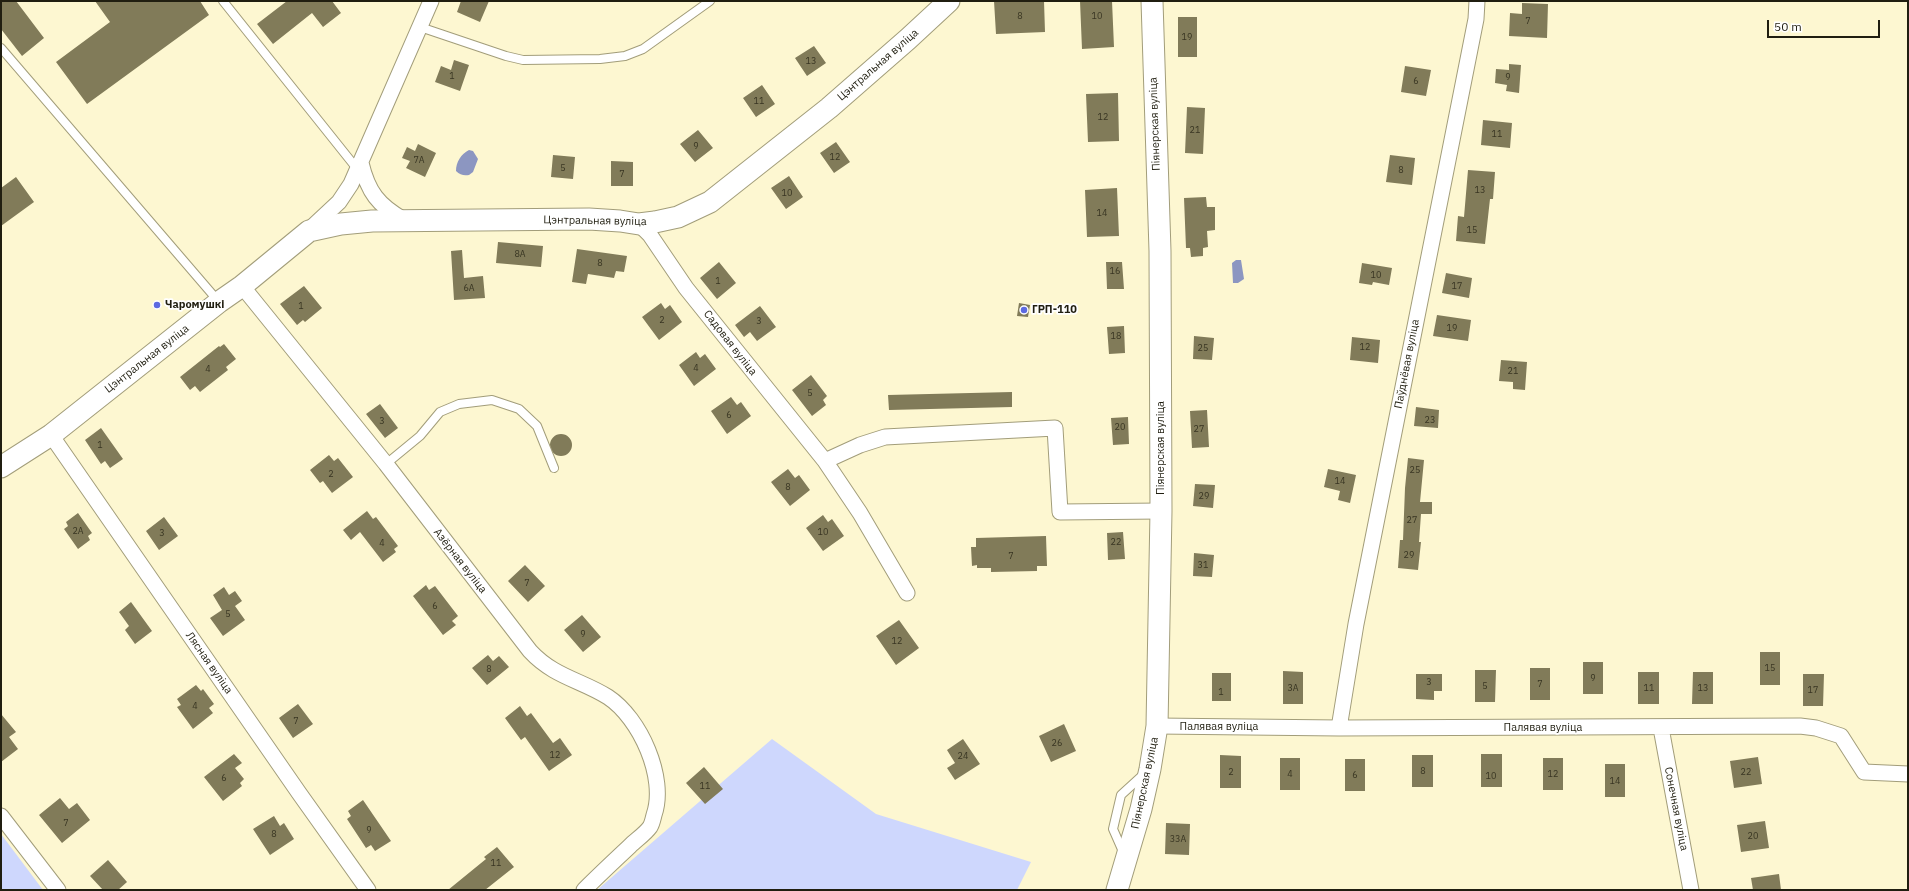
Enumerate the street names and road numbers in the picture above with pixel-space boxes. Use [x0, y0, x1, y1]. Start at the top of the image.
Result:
street label: Цэнтральная вуліца [835, 26, 921, 104]
street label: Піянерская вуліца [1147, 77, 1163, 171]
street label: Цэнтральная вуліца [543, 214, 647, 228]
street label: Садовая вуліца [701, 308, 759, 378]
street label: Паўднёвая вуліца [1392, 318, 1422, 410]
street label: Цэнтральная вуліца [102, 322, 192, 396]
street label: Піянерская вуліца [1154, 401, 1168, 495]
street label: Азёрная вуліца [431, 526, 489, 596]
street label: Лясная вуліца [183, 629, 235, 697]
street label: Палявая вуліца [1180, 720, 1258, 734]
street label: Палявая вуліца [1504, 721, 1582, 735]
street label: Піянерская вуліца [1129, 736, 1161, 830]
street label: Сонечная вуліца [1661, 766, 1691, 852]

